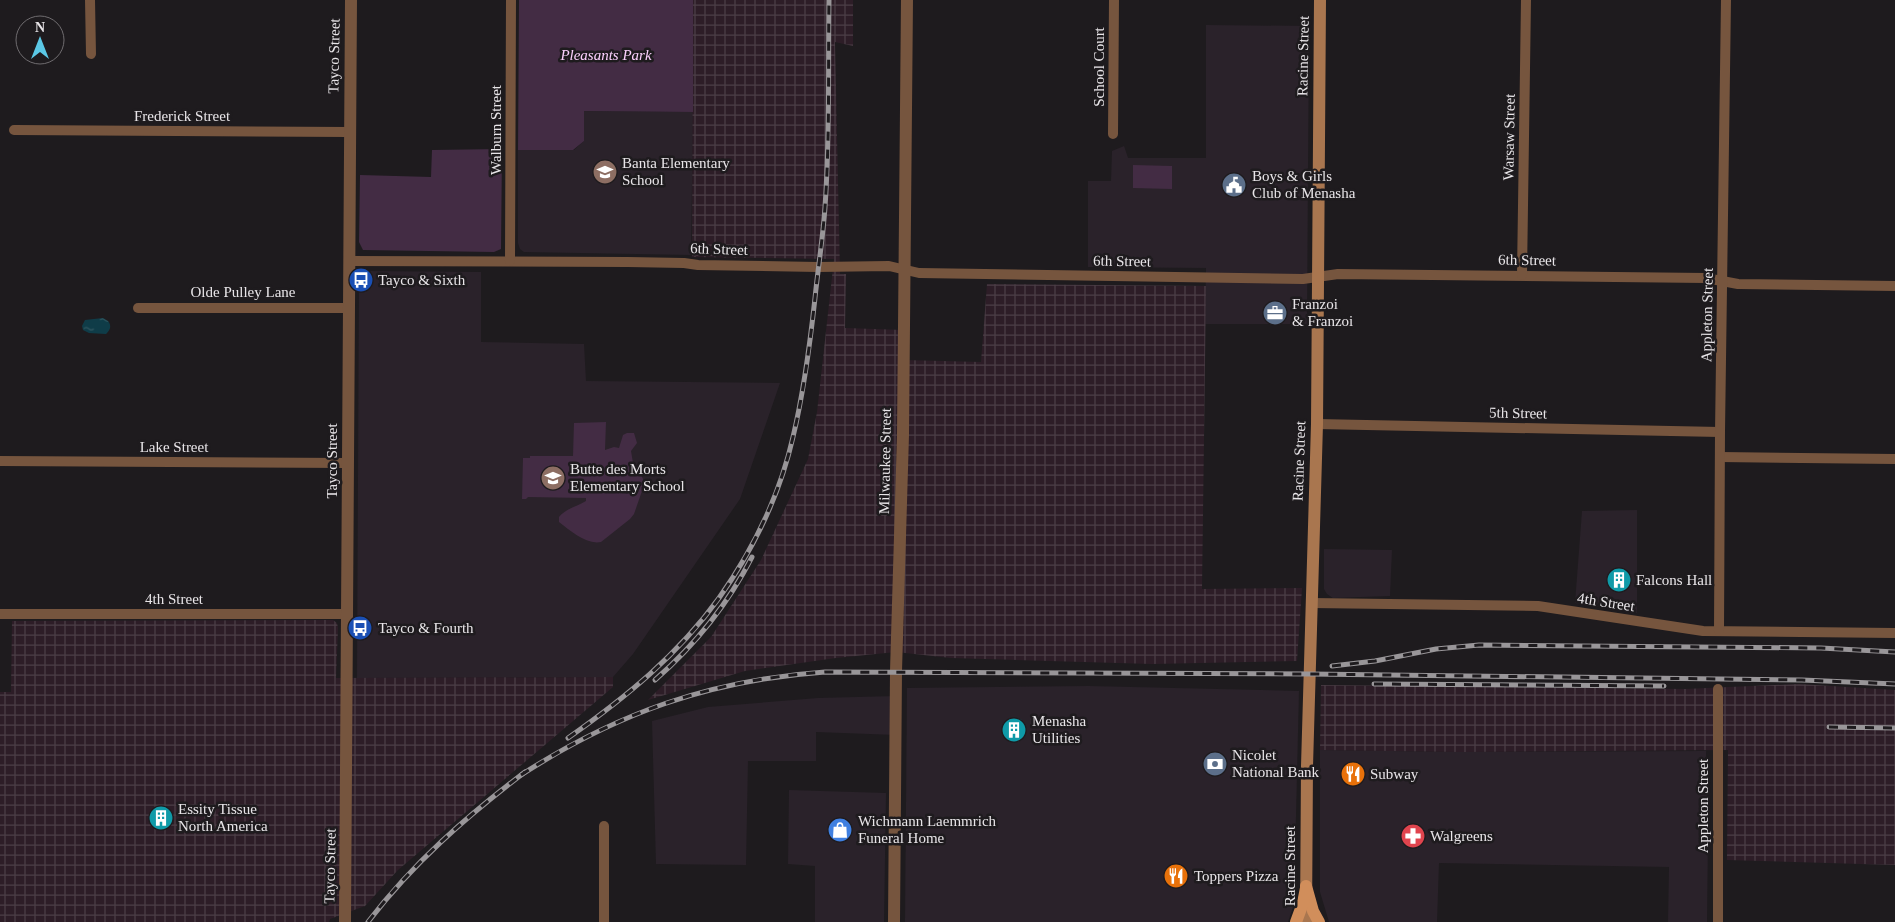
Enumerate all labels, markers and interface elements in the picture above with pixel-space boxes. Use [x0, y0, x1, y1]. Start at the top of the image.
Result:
north arrow [15, 15, 65, 65]
street label: Racine Street [1294, 15, 1312, 96]
street label: Tayco Street [325, 17, 343, 94]
text: N [35, 20, 45, 35]
street label: School Court [1091, 26, 1107, 107]
park label: Pleasants Park [559, 47, 652, 63]
street label: Walburn Street [488, 84, 504, 175]
street label: Warsaw Street [1500, 93, 1518, 180]
street label: Frederick Street [134, 108, 231, 124]
place label: Banta Elementary School [622, 155, 730, 188]
school or university icon: Banta Elementary School [592, 159, 618, 185]
place label: Boys & Girls Club of Menasha [1252, 168, 1356, 201]
public building icon: Boys & Girls Club of Menasha [1221, 172, 1247, 198]
street label: 6th Street [690, 240, 749, 258]
street label: 6th Street [1498, 251, 1557, 269]
street label: 6th Street [1093, 252, 1152, 270]
bus stop icon: Tayco & Sixth [348, 267, 374, 293]
street label: Appleton Street [1698, 267, 1716, 362]
place label: Tayco & Sixth [378, 272, 466, 288]
street label: Olde Pulley Lane [191, 284, 296, 300]
place label: Franzoi & Franzoi [1292, 296, 1353, 329]
office icon: Franzoi & Franzoi [1262, 300, 1288, 326]
street label: 5th Street [1489, 404, 1548, 422]
street label: Milwaukee Street [876, 407, 894, 514]
street label: Racine Street [1290, 420, 1308, 501]
street label: Tayco Street [324, 423, 340, 499]
street label: Lake Street [140, 439, 209, 455]
place label: Butte des Morts Elementary School [570, 461, 685, 494]
school or university icon: Butte des Morts Elementary School [540, 465, 566, 491]
building icon: Falcons Hall [1606, 567, 1632, 593]
place label: Falcons Hall [1636, 572, 1712, 588]
street label: 4th Street [1576, 590, 1637, 615]
street label: 4th Street [145, 591, 204, 607]
bus stop icon: Tayco & Fourth [347, 615, 373, 641]
place label: Tayco & Fourth [378, 620, 474, 636]
place label: Menasha Utilities [1032, 713, 1086, 746]
building icon: Menasha Utilities [1001, 717, 1027, 743]
place label: Nicolet National Bank [1232, 747, 1320, 780]
bank icon: Nicolet National Bank [1202, 751, 1228, 777]
street label: Appleton Street [1695, 758, 1711, 853]
restaurant icon: Subway [1340, 761, 1366, 787]
place label: Subway [1370, 766, 1419, 782]
place label: Essity Tissue North America [178, 801, 268, 834]
building icon: Essity Tissue North America [148, 805, 174, 831]
place label: Wichmann Laemmrich Funeral Home [858, 813, 997, 846]
shop icon: Wichmann Laemmrich Funeral Home [827, 817, 853, 843]
pharmacy icon: Walgreens [1400, 823, 1426, 849]
street label: Racine Street [1282, 825, 1298, 906]
street label: Tayco Street [321, 827, 339, 904]
place label: Walgreens [1430, 828, 1493, 844]
restaurant icon: Toppers Pizza [1163, 863, 1189, 889]
place label: Toppers Pizza [1194, 868, 1279, 884]

